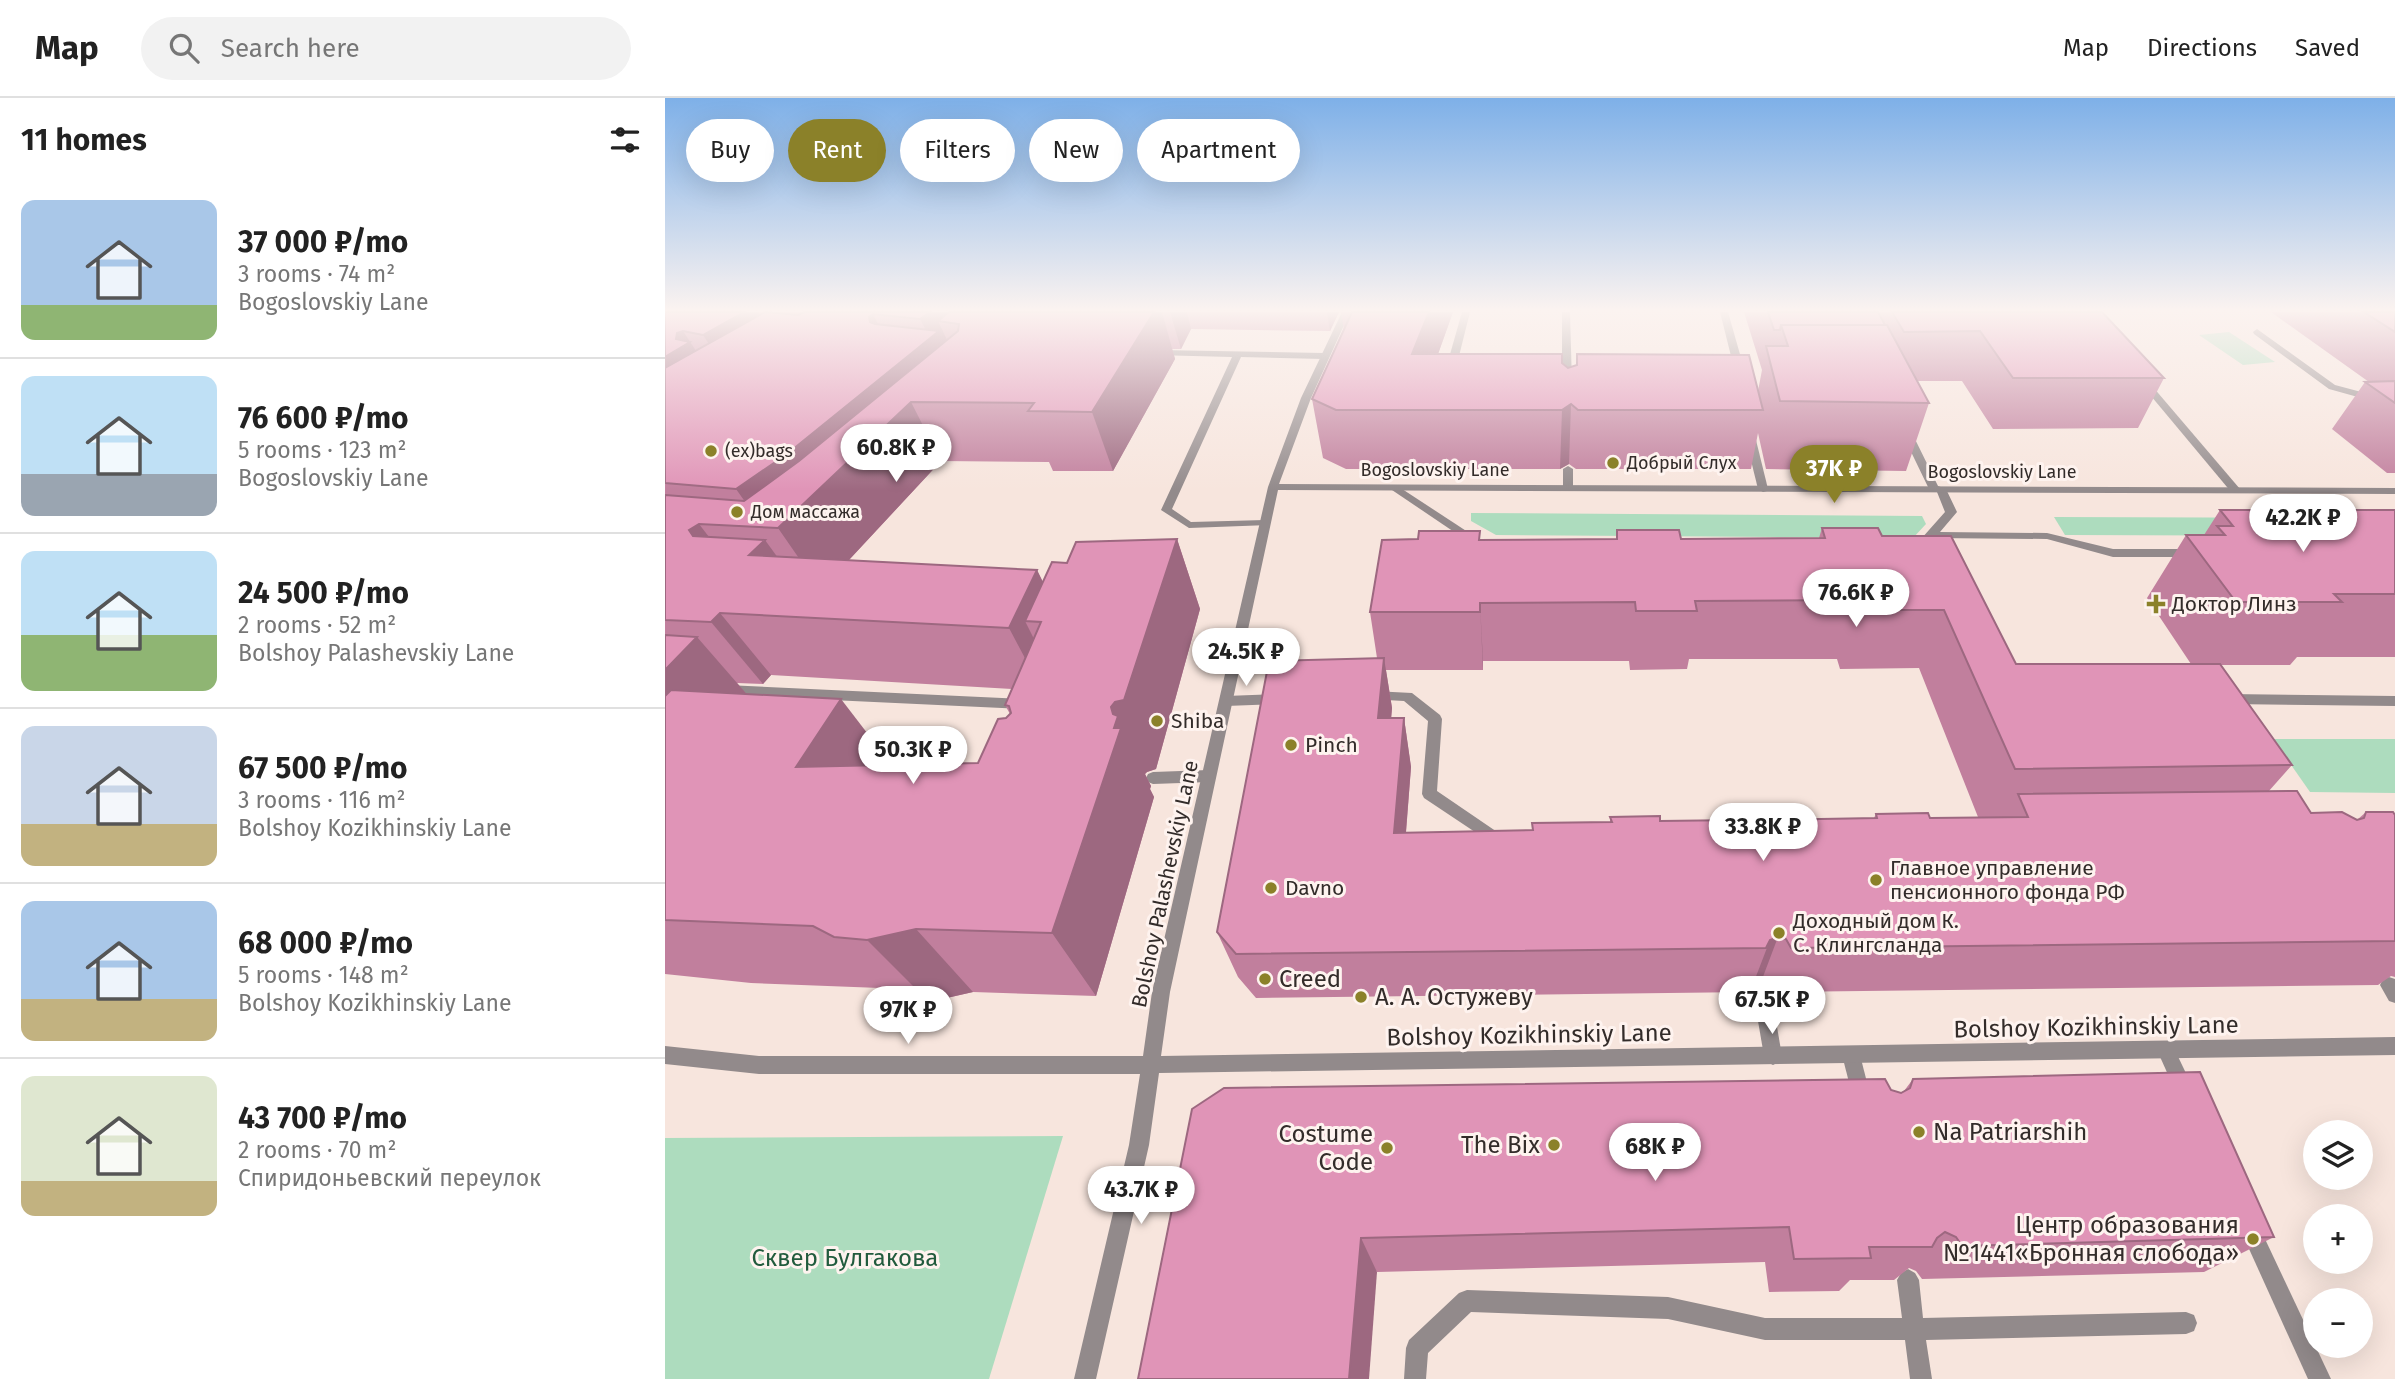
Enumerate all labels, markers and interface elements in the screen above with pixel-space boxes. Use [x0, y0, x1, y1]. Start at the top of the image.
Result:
search box [141, 17, 631, 80]
text: Map [35, 28, 99, 68]
icon: search [165, 29, 203, 67]
text: Search here [221, 33, 360, 64]
text: Map [2063, 34, 2109, 62]
text: Directions [2147, 34, 2257, 62]
text: Saved [2295, 34, 2360, 62]
chip: Buy [686, 119, 774, 182]
chip: Rent [788, 119, 886, 182]
chip: Filters [900, 119, 1015, 182]
chip: New [1029, 119, 1123, 182]
chip: Apartment [1137, 119, 1300, 182]
icon: filters [606, 121, 644, 159]
text: 11 homes [21, 122, 147, 158]
text: 37 000 ₽/mo [238, 224, 408, 260]
icon: home [77, 228, 161, 312]
text: 3 rooms · 74 m² [238, 260, 395, 288]
text: Bogoslovskiy Lane [238, 288, 428, 316]
text: 76 600 ₽/mo [238, 400, 409, 436]
icon: home [77, 404, 161, 488]
pin: 60.8K ₽ [831, 424, 961, 484]
text: 60.8K ₽ [856, 433, 936, 461]
text: 5 rooms · 123 m² [238, 436, 406, 464]
place label: (ex)bags [725, 440, 793, 462]
marker: (ex)bags [703, 443, 719, 459]
pin: 37K ₽ [1785, 446, 1883, 505]
place label: Добрый Слух [1626, 452, 1737, 474]
text: 37K ₽ [1806, 454, 1862, 482]
marker: Добрый Слух [1605, 455, 1621, 471]
street label: Bogoslovskiy Lane [1360, 459, 1510, 481]
street label: Bogoslovskiy Lane [1927, 461, 2077, 483]
text: Bogoslovskiy Lane [238, 464, 428, 492]
pin: 42.2K ₽ [2238, 494, 2368, 554]
place label: Дом массажа [750, 501, 860, 523]
text: 42.2K ₽ [2265, 503, 2341, 531]
marker: Дом массажа [729, 504, 745, 520]
pin: 76.6K ₽ [1791, 570, 1921, 629]
text: 24 500 ₽/mo [238, 575, 409, 611]
text: 76.6K ₽ [1818, 578, 1894, 606]
icon: home [77, 579, 161, 663]
place label: Доктор Линз [2171, 591, 2297, 617]
marker: Доктор Линз [2146, 594, 2166, 614]
text: 2 rooms · 52 m² [238, 611, 396, 639]
pin: 24.5K ₽ [1181, 628, 1311, 688]
text: 24.5K ₽ [1208, 637, 1284, 665]
text: Bolshoy Palashevskiy Lane [238, 639, 514, 667]
place label: Shiba [1171, 708, 1224, 734]
marker: Shiba [1149, 713, 1165, 729]
pin: 50.3K ₽ [848, 726, 978, 786]
place label: Pinch [1305, 732, 1358, 758]
text: 50.3K ₽ [874, 735, 952, 763]
marker: Pinch [1283, 737, 1299, 753]
text: 67 500 ₽/mo [238, 750, 408, 786]
icon: home [77, 754, 161, 838]
street label: Bolshoy Palashevskiy Lane [1126, 758, 1204, 1010]
text: 3 rooms · 116 m² [238, 786, 406, 814]
pin: 33.8K ₽ [1698, 804, 1828, 863]
text: 33.8K ₽ [1725, 812, 1801, 840]
text: Bolshoy Kozikhinskiy Lane [238, 814, 512, 842]
place label: Главное управление пенсионного фонда РФ [1890, 855, 2125, 905]
marker: Главное управление пенсионного фонда РФ [1868, 872, 1884, 888]
place label: Davno [1285, 875, 1344, 901]
marker: Davno [1263, 880, 1279, 896]
place label: Доходный дом К. С. Клингсланда [1792, 908, 1959, 958]
text: 68 000 ₽/mo [238, 925, 413, 961]
marker: Доходный дом К. С. Клингсланда [1771, 925, 1787, 941]
icon: home [77, 929, 161, 1013]
text: 5 rooms · 148 m² [238, 961, 409, 989]
place label: Creed [1279, 965, 1341, 993]
marker: Creed [1257, 971, 1273, 987]
pin: 67.5K ₽ [1707, 976, 1837, 1036]
place label: А. А. Остужеву [1375, 983, 1533, 1011]
text: 67.5K ₽ [1735, 985, 1809, 1013]
pin: 97K ₽ [859, 986, 957, 1046]
text: Bolshoy Kozikhinskiy Lane [238, 989, 512, 1017]
marker: А. А. Остужеву [1353, 989, 1369, 1005]
text: 97K ₽ [879, 995, 937, 1023]
street label: Bolshoy Kozikhinskiy Lane [1953, 1011, 2239, 1043]
street label: Bolshoy Kozikhinskiy Lane [1386, 1019, 1672, 1051]
text: 43 700 ₽/mo [238, 1100, 407, 1136]
icon: home [77, 1104, 161, 1188]
place label: Na Patriarshih [1933, 1118, 2087, 1146]
place label: Costume Code [1279, 1120, 1373, 1176]
map controls [2303, 1120, 2373, 1358]
button: layers [2303, 1120, 2373, 1190]
pin: 68K ₽ [1606, 1124, 1704, 1183]
marker: Na Patriarshih [1911, 1124, 1927, 1140]
place label: The Bix [1461, 1131, 1540, 1159]
text: 68K ₽ [1625, 1132, 1685, 1160]
text: 2 rooms · 70 m² [238, 1136, 396, 1164]
marker: The Bix [1546, 1137, 1562, 1153]
marker: Costume Code [1379, 1140, 1395, 1156]
text: Спиридоньевский переулок [238, 1164, 541, 1192]
pin: 43.7K ₽ [1076, 1166, 1206, 1226]
text: 43.7K ₽ [1104, 1175, 1178, 1203]
button: + [2303, 1204, 2373, 1274]
place label: Центр образования №1441«Бронная слобода» [1943, 1211, 2239, 1267]
marker: Центр образования №1441«Бронная слобода» [2245, 1231, 2261, 1247]
park label: Сквер Булгакова [752, 1244, 938, 1272]
button: − [2303, 1288, 2373, 1358]

